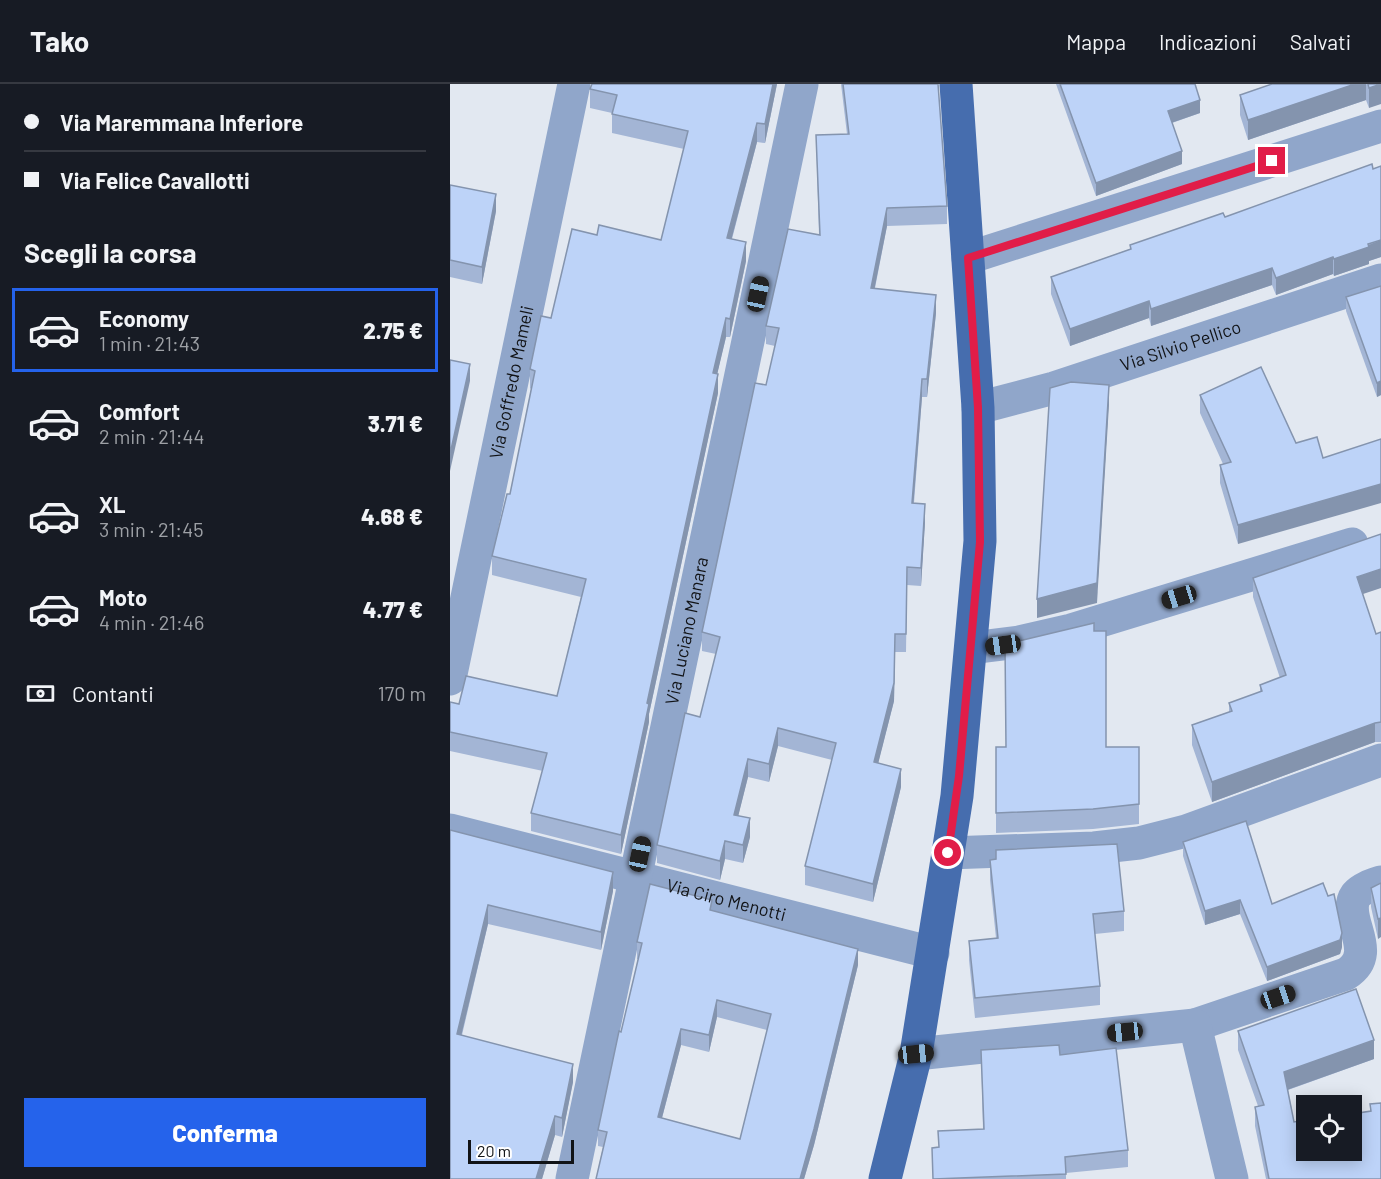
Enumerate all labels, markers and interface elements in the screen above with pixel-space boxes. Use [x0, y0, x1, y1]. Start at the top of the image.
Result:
text: Tako [30, 24, 89, 58]
text: Mappa [1066, 29, 1126, 54]
text: Indicazioni [1159, 29, 1257, 54]
text: Salvati [1290, 29, 1351, 54]
text: Via Maremmana Inferiore [60, 109, 303, 135]
route end [1258, 147, 1285, 174]
text: Via Felice Cavallotti [60, 167, 250, 193]
text: Scegli la corsa [24, 236, 197, 268]
car [745, 275, 771, 313]
icon: car [27, 303, 81, 357]
street label: Via Goffredo Mameli [484, 304, 538, 461]
text: Economy [99, 305, 189, 331]
street label: Via Silvio Pellico [1117, 315, 1244, 375]
text: 2.75 € [363, 317, 423, 343]
text: 1 min · 21:43 [99, 331, 200, 355]
icon: car [27, 396, 81, 450]
text: Comfort [99, 398, 180, 424]
text: 3.71 € [368, 410, 423, 436]
text: 2 min · 21:44 [99, 424, 205, 448]
icon: car [27, 489, 81, 543]
text: XL [99, 491, 125, 517]
text: 4.68 € [361, 503, 423, 529]
text: 3 min · 21:45 [99, 517, 203, 541]
street label: Via Luciano Manara [660, 555, 712, 707]
icon: car [27, 582, 81, 636]
car [1159, 583, 1199, 611]
text: Moto [99, 584, 147, 610]
text: 4.77 € [363, 596, 423, 622]
text: 4 min · 21:46 [99, 610, 204, 634]
car [984, 634, 1022, 656]
icon: cash [24, 677, 57, 710]
text: Contanti [72, 680, 154, 706]
text: 170 m [378, 681, 426, 705]
car [627, 835, 653, 873]
route start [934, 839, 961, 866]
street label: Via Ciro Menotti [664, 874, 789, 925]
car [1258, 983, 1298, 1011]
car [1106, 1021, 1144, 1043]
car [897, 1043, 935, 1065]
map controls [1296, 1095, 1362, 1161]
button: locate [1296, 1095, 1362, 1161]
button: Conferma [24, 1098, 426, 1167]
scale bar [468, 1137, 574, 1164]
text: 20 m [477, 1141, 511, 1160]

